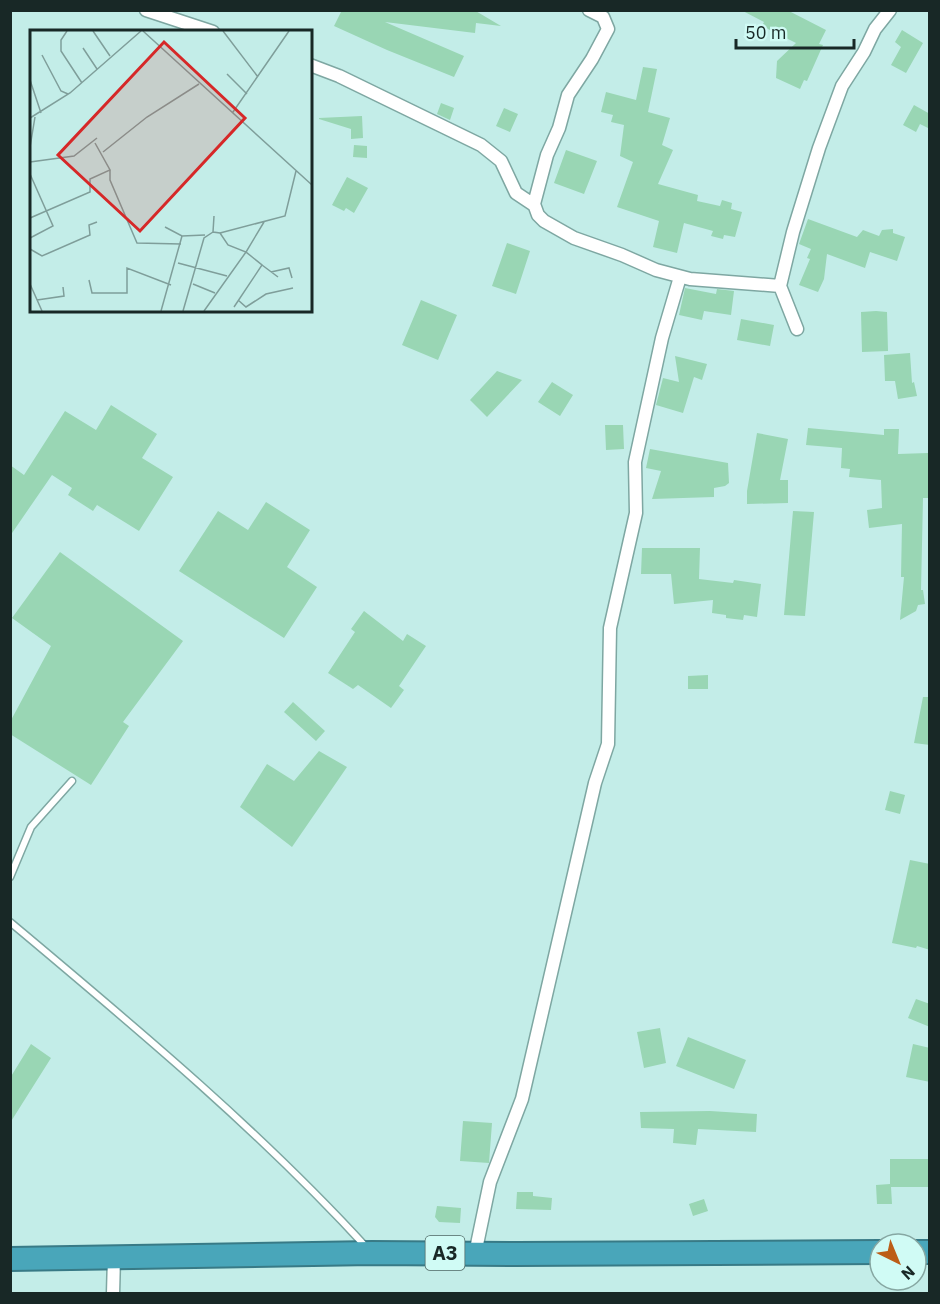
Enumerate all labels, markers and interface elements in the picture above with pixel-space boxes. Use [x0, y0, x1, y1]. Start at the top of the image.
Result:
scale bar [736, 12, 854, 50]
text: 50 m [745, 21, 787, 44]
inset map [30, 30, 312, 312]
north arrow [868, 1232, 928, 1292]
road number: A3 [426, 1236, 464, 1270]
text: N [897, 1262, 919, 1284]

